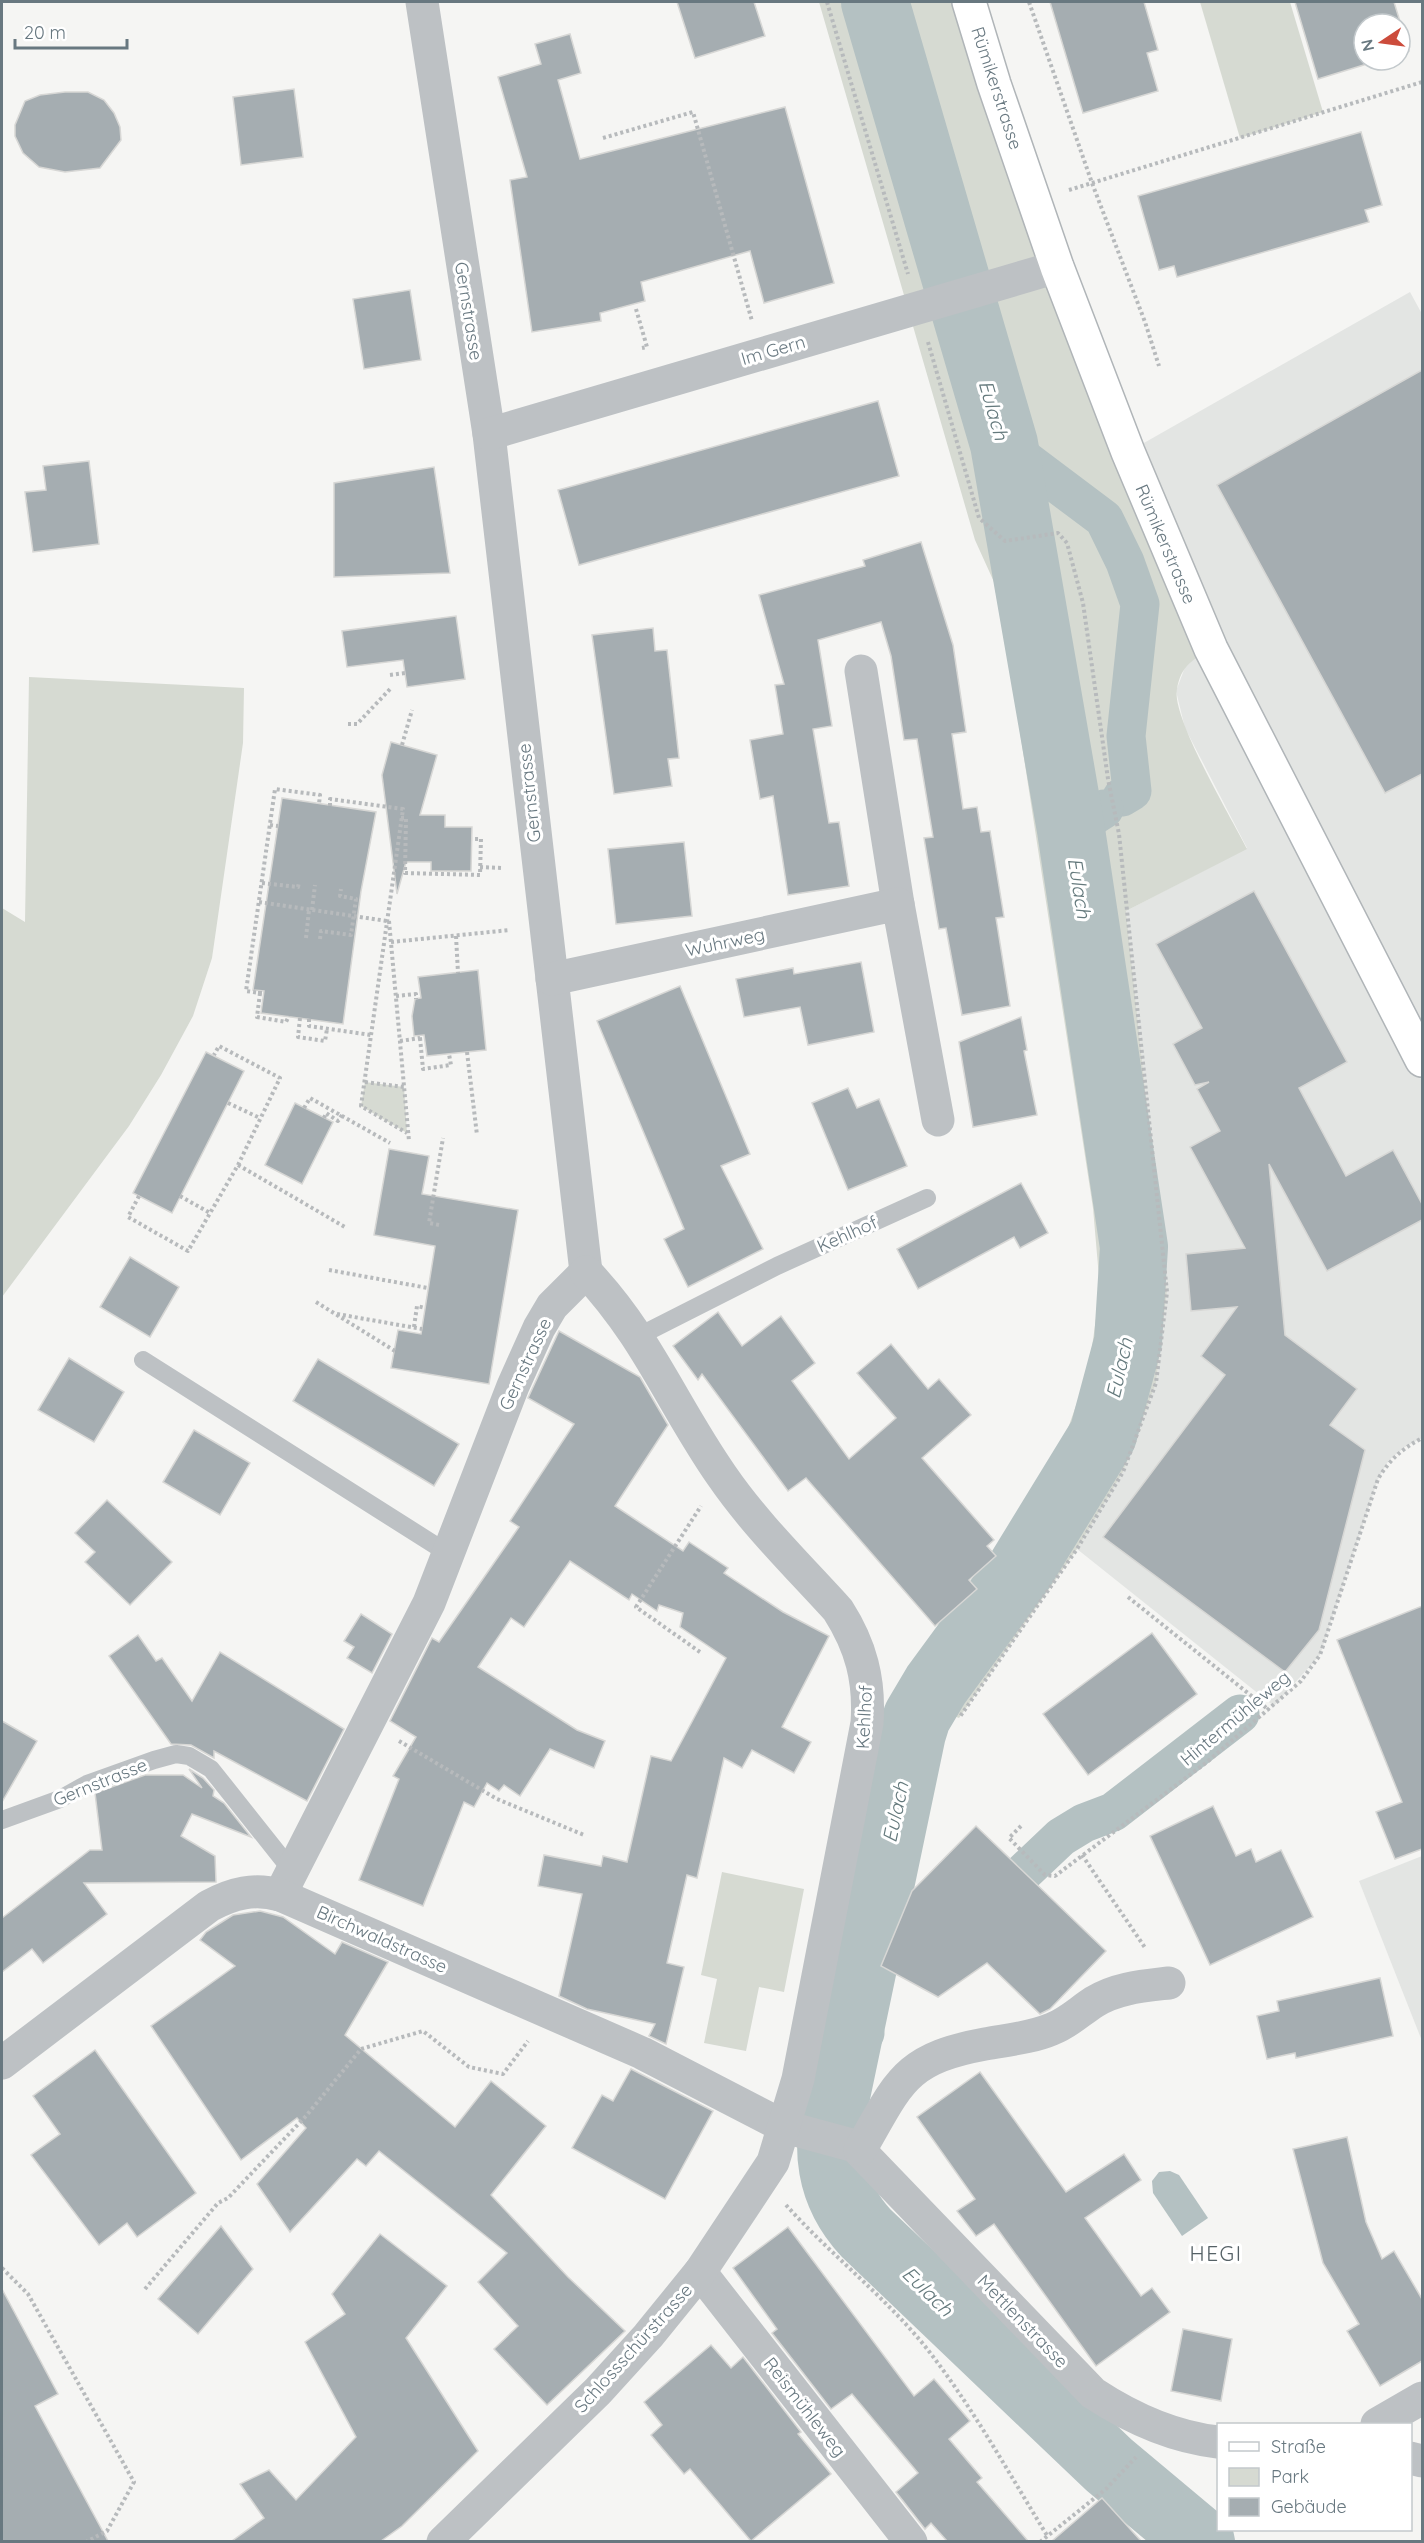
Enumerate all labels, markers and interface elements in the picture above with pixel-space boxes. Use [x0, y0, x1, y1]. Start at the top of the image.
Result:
scale bar [15, 12, 128, 50]
north arrow [1352, 12, 1412, 72]
text: 20 m [24, 21, 66, 44]
street label: Rümikerstrasse [966, 24, 1028, 152]
text: N [1356, 37, 1378, 53]
street label: Gernstrasse [450, 260, 488, 362]
street label: Im Gern [738, 330, 808, 370]
water label: Eulach [974, 377, 1015, 443]
street label: Rümikerstrasse [1130, 481, 1202, 607]
street label: Gernstrasse [512, 742, 546, 844]
water label: Eulach [1063, 856, 1097, 921]
street label: Wuhrweg [683, 922, 767, 962]
street label: Kehlhof [813, 1210, 881, 1257]
street label: Gernstrasse [494, 1314, 556, 1414]
water label: Eulach [1100, 1335, 1138, 1401]
street label: Hintermühleweg [1175, 1665, 1295, 1771]
street label: Kehlhof [851, 1684, 877, 1750]
street label: Gernstrasse [50, 1753, 150, 1811]
water label: Eulach [876, 1779, 914, 1844]
street label: Birchwaldstrasse [313, 1900, 451, 1978]
district label: HEGI [1190, 2240, 1242, 2266]
water label: Eulach [897, 2261, 959, 2322]
street label: Mettlenstrasse [973, 2269, 1073, 2373]
street label: Schlossschürstrasse [569, 2279, 697, 2417]
street label: Reismühleweg [759, 2353, 851, 2461]
legend [1217, 2423, 1412, 2531]
text: Straße [1271, 2435, 1326, 2458]
text: Park [1271, 2465, 1309, 2488]
text: Gebäude [1271, 2495, 1347, 2518]

